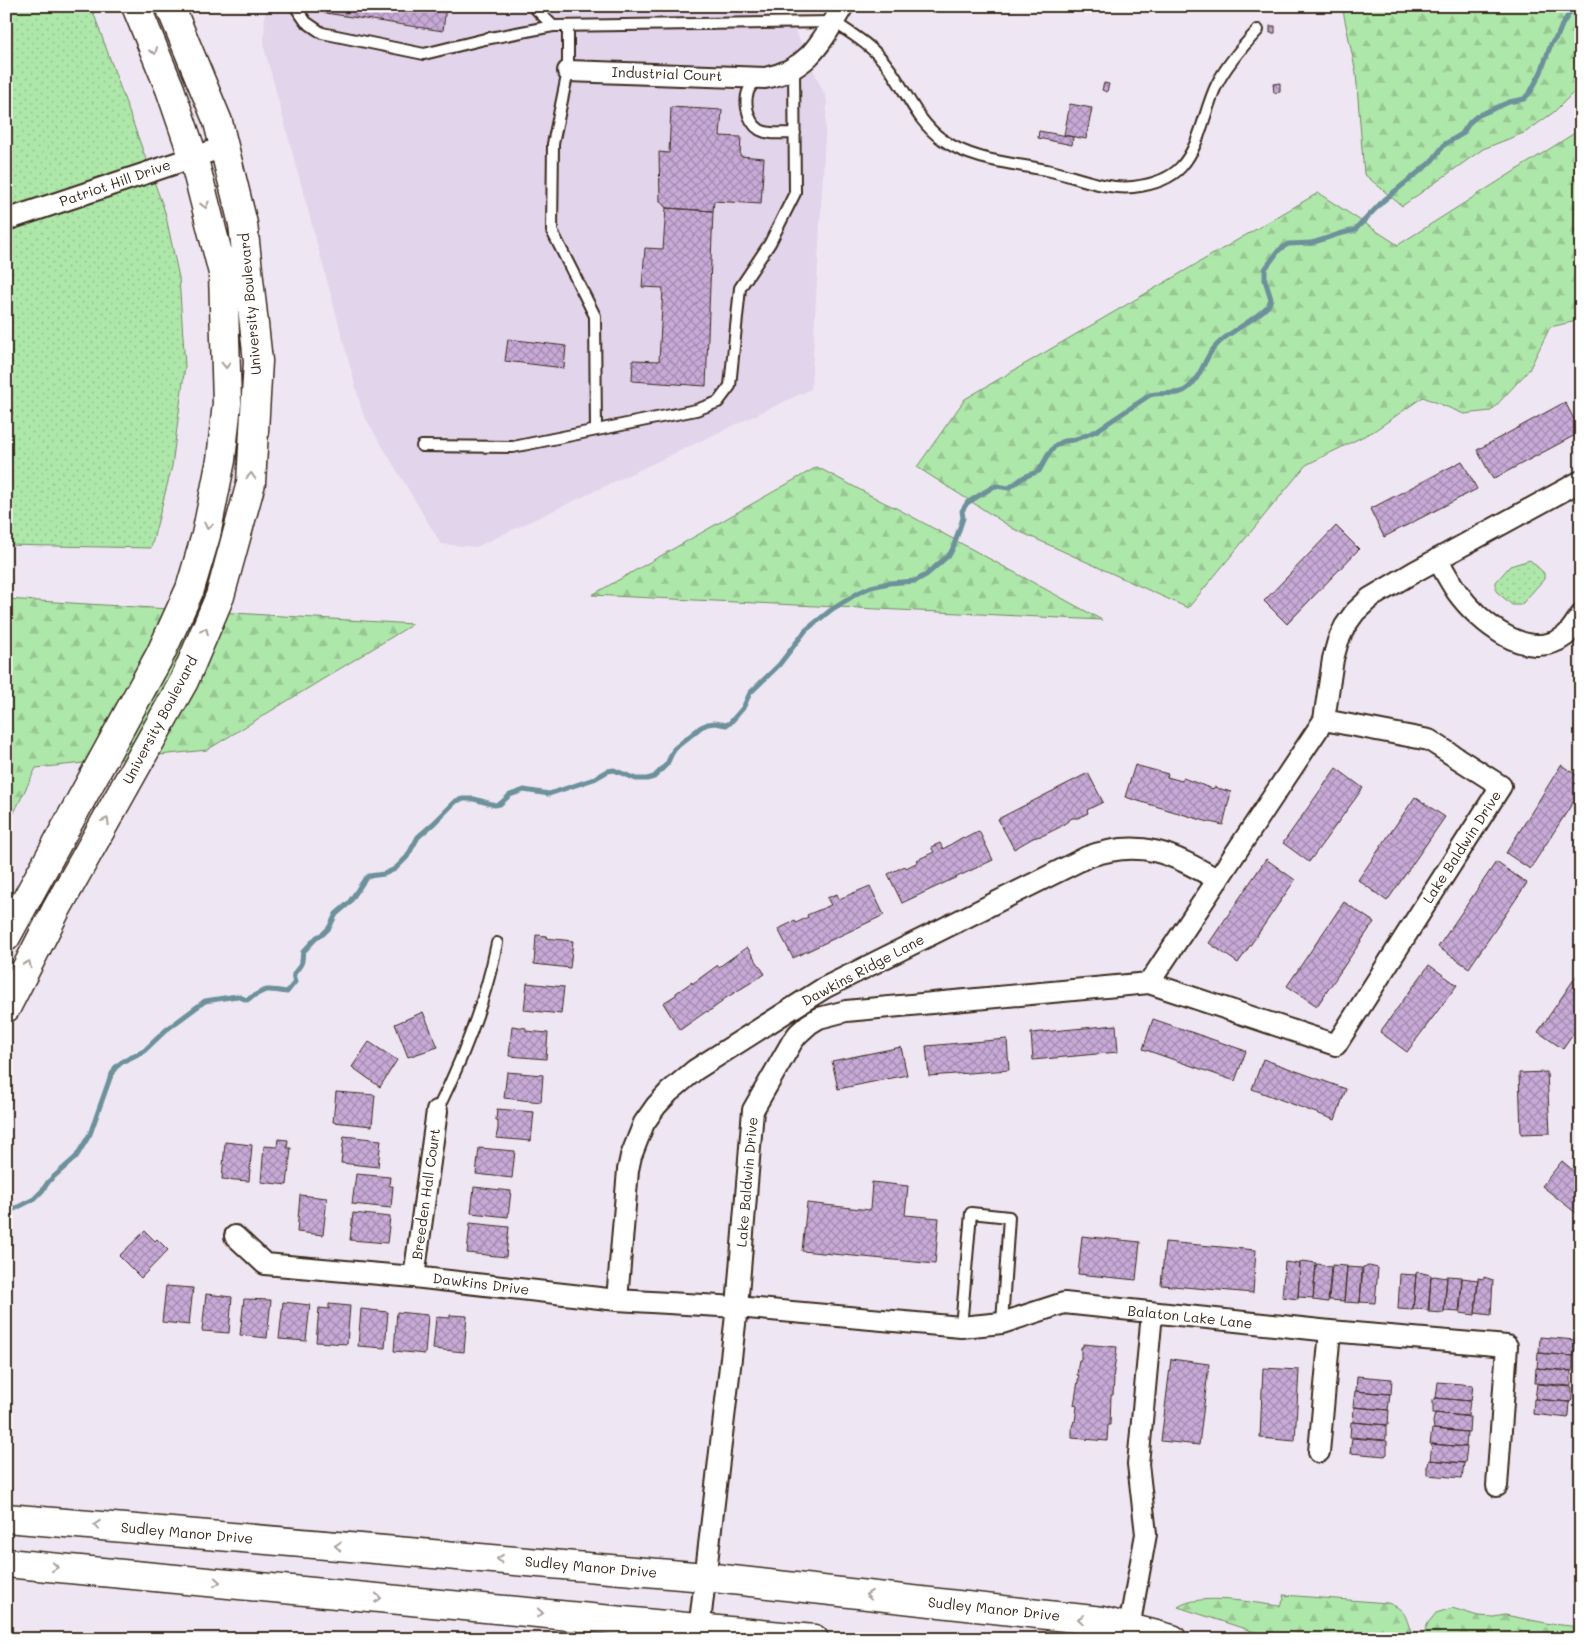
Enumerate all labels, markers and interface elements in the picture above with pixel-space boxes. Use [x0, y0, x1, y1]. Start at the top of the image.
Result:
one-way arrow [148, 46, 159, 55]
street label: Industrial Court [611, 62, 723, 85]
street label: Patriot Hill Drive [57, 155, 173, 210]
one-way arrow [200, 201, 210, 209]
street label: University Boulevard [234, 232, 265, 376]
one-way arrow [221, 362, 231, 370]
one-way arrow [245, 471, 256, 479]
one-way arrow [203, 522, 213, 531]
one-way arrow [199, 627, 210, 636]
street label: University Boulevard [118, 652, 201, 787]
street label: Lake Baldwin Drive [1418, 787, 1505, 907]
one-way arrow [99, 818, 109, 827]
street label: Dawkins Ridge Lane [798, 929, 927, 1010]
one-way arrow [22, 960, 32, 969]
street label: Lake Baldwin Drive [731, 1116, 762, 1248]
street label: Breeden Hall Court [407, 1127, 444, 1261]
street label: Dawkins Drive [432, 1268, 530, 1299]
street label: Balaton Lake Lane [1127, 1300, 1253, 1333]
street label: Sudley Manor Drive [120, 1517, 254, 1548]
one-way arrow [93, 1520, 101, 1531]
one-way arrow [333, 1540, 341, 1551]
street label: Sudley Manor Drive [524, 1551, 658, 1582]
one-way arrow [495, 1554, 503, 1565]
one-way arrow [51, 1561, 59, 1572]
one-way arrow [213, 1577, 221, 1588]
one-way arrow [865, 1590, 873, 1601]
one-way arrow [375, 1592, 383, 1603]
street label: Sudley Manor Drive [927, 1592, 1061, 1625]
one-way arrow [536, 1607, 544, 1618]
one-way arrow [1077, 1614, 1085, 1625]

